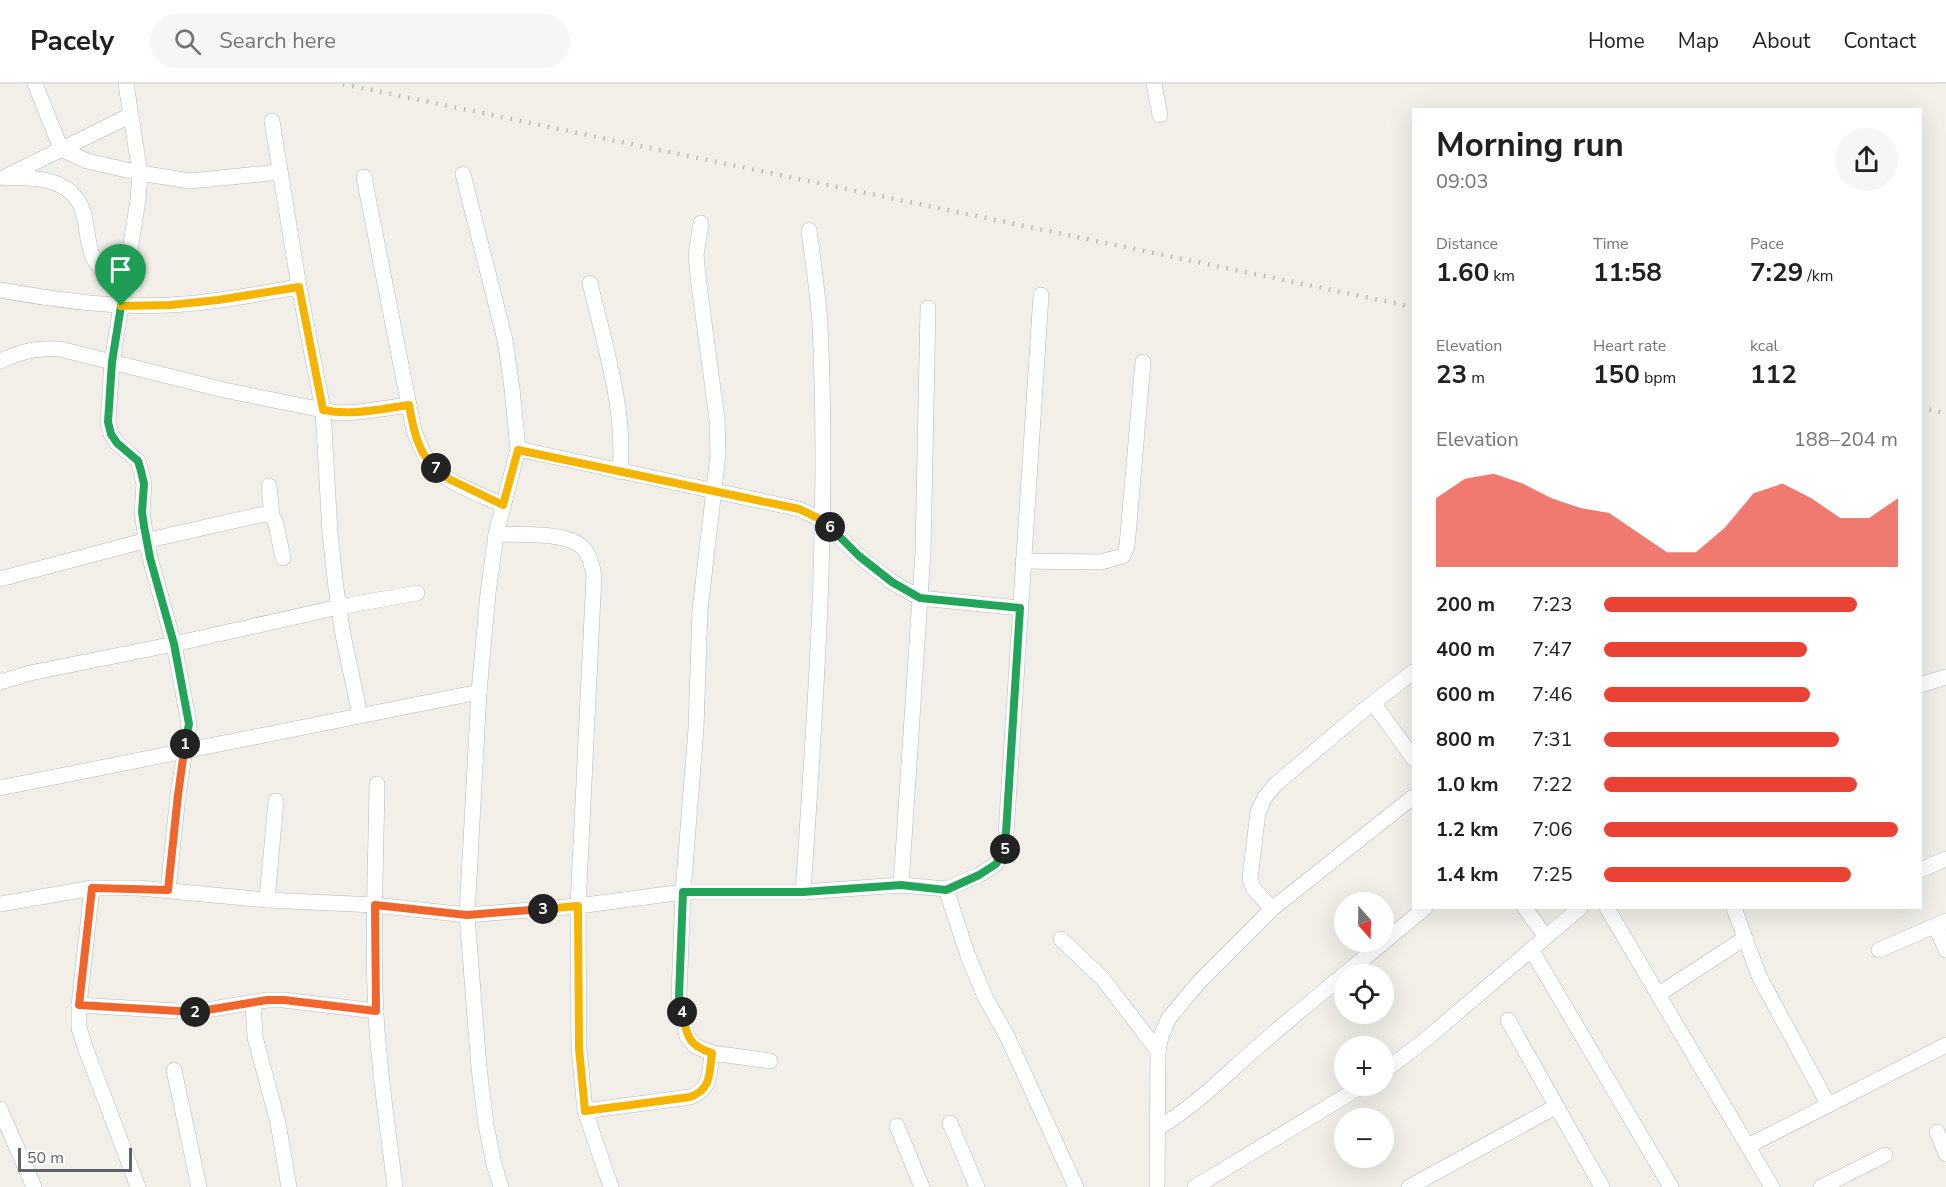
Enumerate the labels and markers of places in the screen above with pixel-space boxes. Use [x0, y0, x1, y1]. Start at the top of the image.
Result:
pin [95, 244, 146, 306]
pin: 7 [421, 453, 451, 483]
pin: 6 [815, 512, 845, 542]
pin: 1 [170, 729, 200, 759]
pin: 5 [990, 834, 1020, 864]
pin: 3 [528, 894, 558, 924]
pin: 2 [180, 997, 210, 1027]
pin: 4 [667, 997, 697, 1027]

